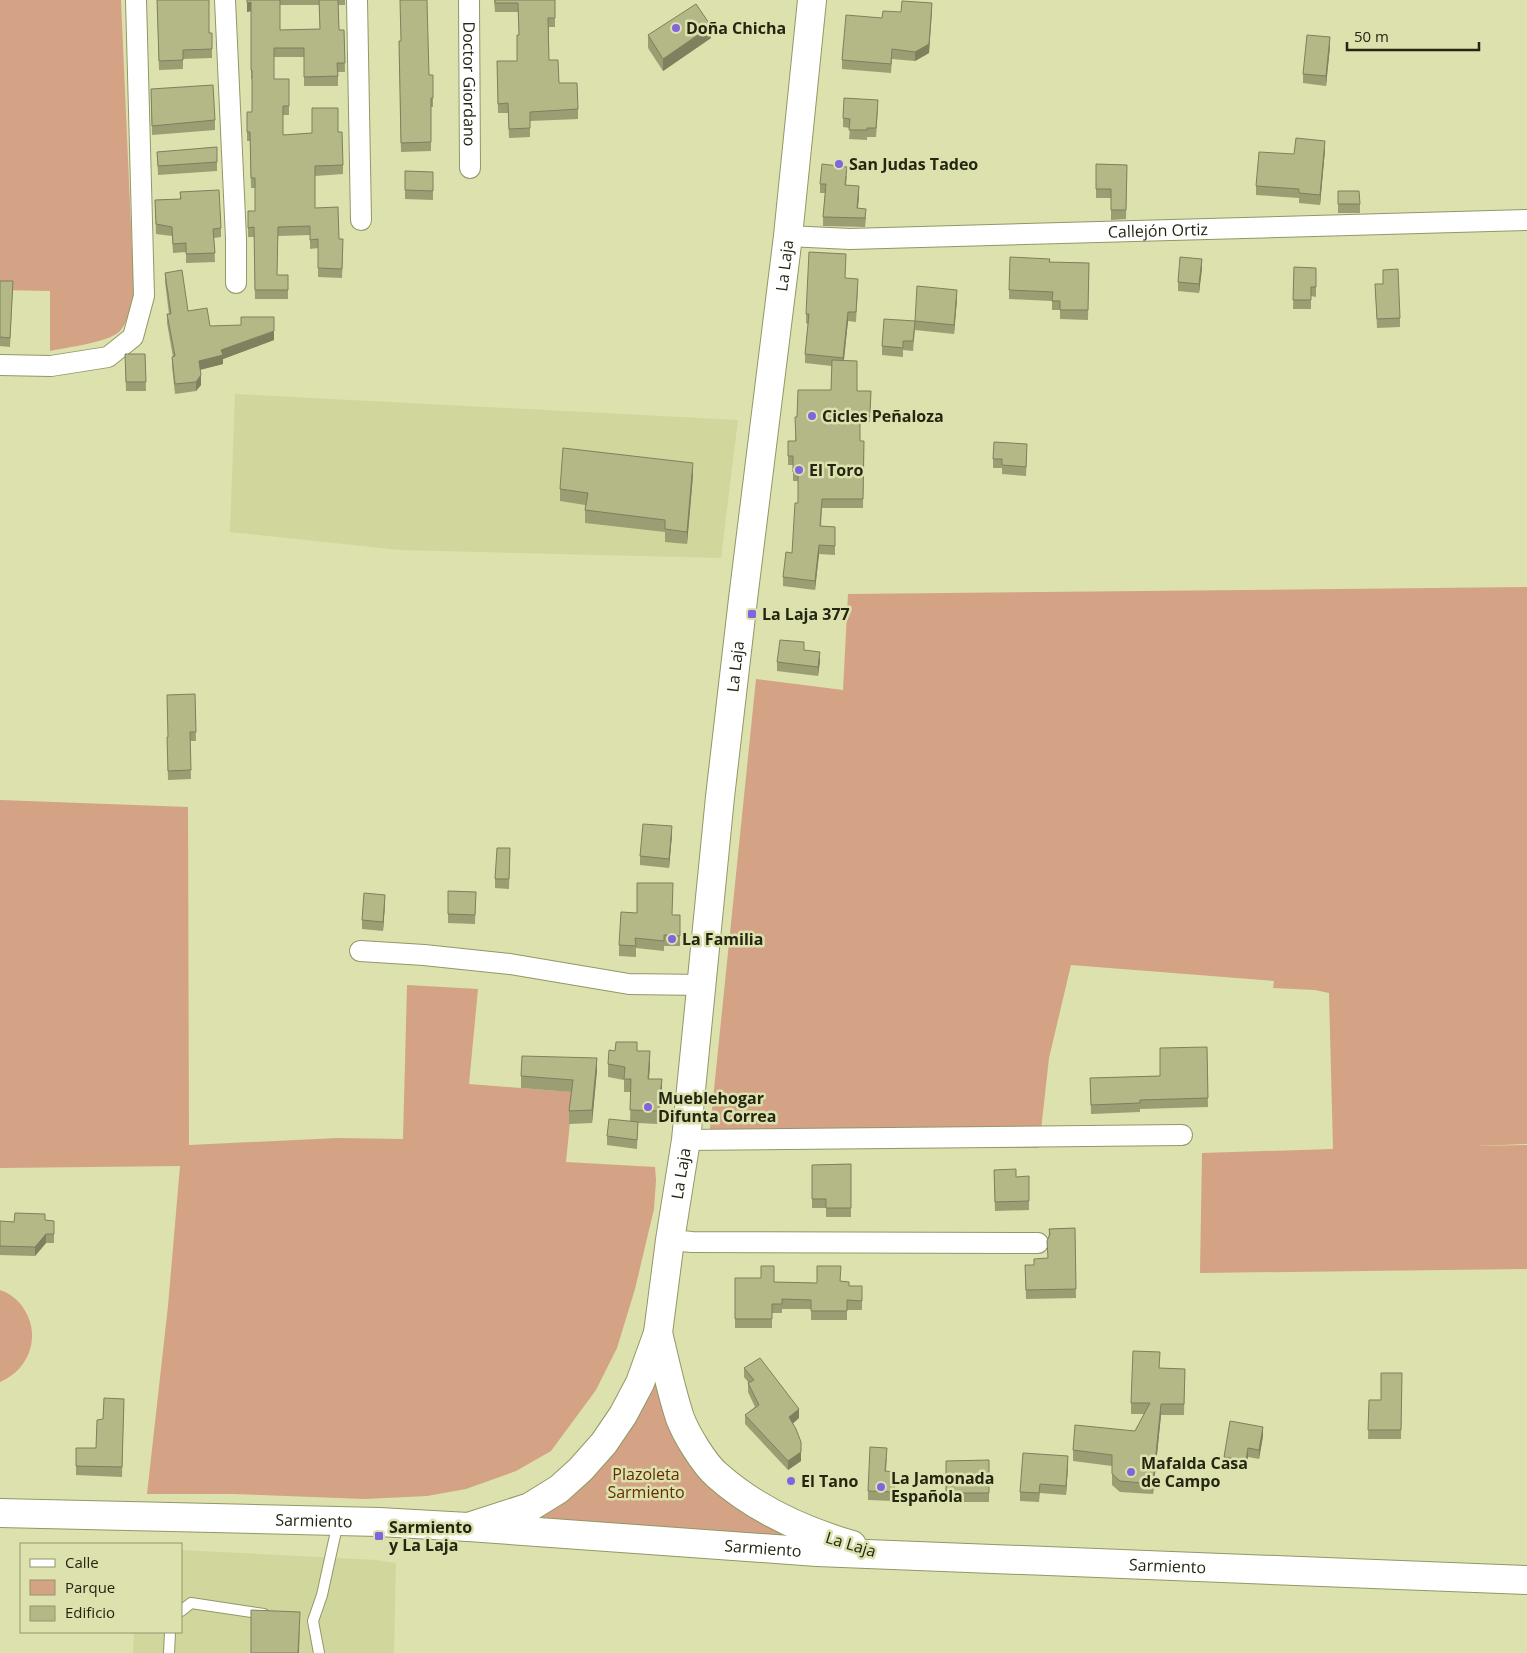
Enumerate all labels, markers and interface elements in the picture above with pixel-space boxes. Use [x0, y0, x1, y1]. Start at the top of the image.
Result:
place label: Doña Chicha [686, 17, 786, 39]
scale bar [1347, 20, 1480, 52]
street label: Doctor Giordano [458, 21, 481, 147]
marker: Doña Chicha [670, 22, 682, 34]
text: 50 m [1354, 26, 1389, 46]
place label: San Judas Tadeo [849, 153, 978, 175]
marker: San Judas Tadeo [833, 158, 845, 170]
street label: Callejón Ortiz [1108, 218, 1208, 243]
street label: La Laja [770, 239, 798, 292]
place label: Cicles Peñaloza [822, 405, 944, 427]
marker: Cicles Peñaloza [806, 410, 818, 422]
place label: El Toro [809, 459, 863, 481]
marker: El Toro [793, 464, 805, 476]
place label: La Laja 377 [762, 603, 850, 625]
marker: La Laja 377 [746, 608, 758, 620]
street label: La Laja [721, 640, 749, 693]
place label: La Familia [682, 928, 763, 950]
marker: La Familia [666, 933, 678, 945]
place label: Mueblehogar Difunta Correa [658, 1087, 776, 1127]
marker: Mueblehogar Difunta Correa [642, 1101, 654, 1113]
street label: La Laja [666, 1146, 696, 1201]
place label: Mafalda Casa de Campo [1141, 1452, 1248, 1492]
park label: Plazoleta Sarmiento [607, 1463, 685, 1503]
marker: Mafalda Casa de Campo [1125, 1466, 1137, 1478]
place label: La Jamonada Española [891, 1467, 994, 1507]
place label: El Tano [801, 1470, 858, 1492]
marker: El Tano [785, 1475, 797, 1487]
marker: La Jamonada Española [875, 1481, 887, 1493]
street label: Sarmiento [275, 1509, 353, 1532]
place label: Sarmiento y La Laja [389, 1516, 472, 1556]
street label: La Laja [823, 1526, 879, 1562]
marker: Sarmiento y La Laja [373, 1530, 385, 1542]
street label: Sarmiento [724, 1534, 802, 1562]
legend [20, 1543, 182, 1633]
text: Calle [65, 1552, 99, 1572]
street label: Sarmiento [1129, 1553, 1207, 1578]
text: Parque [65, 1577, 115, 1597]
text: Edificio [65, 1602, 115, 1622]

